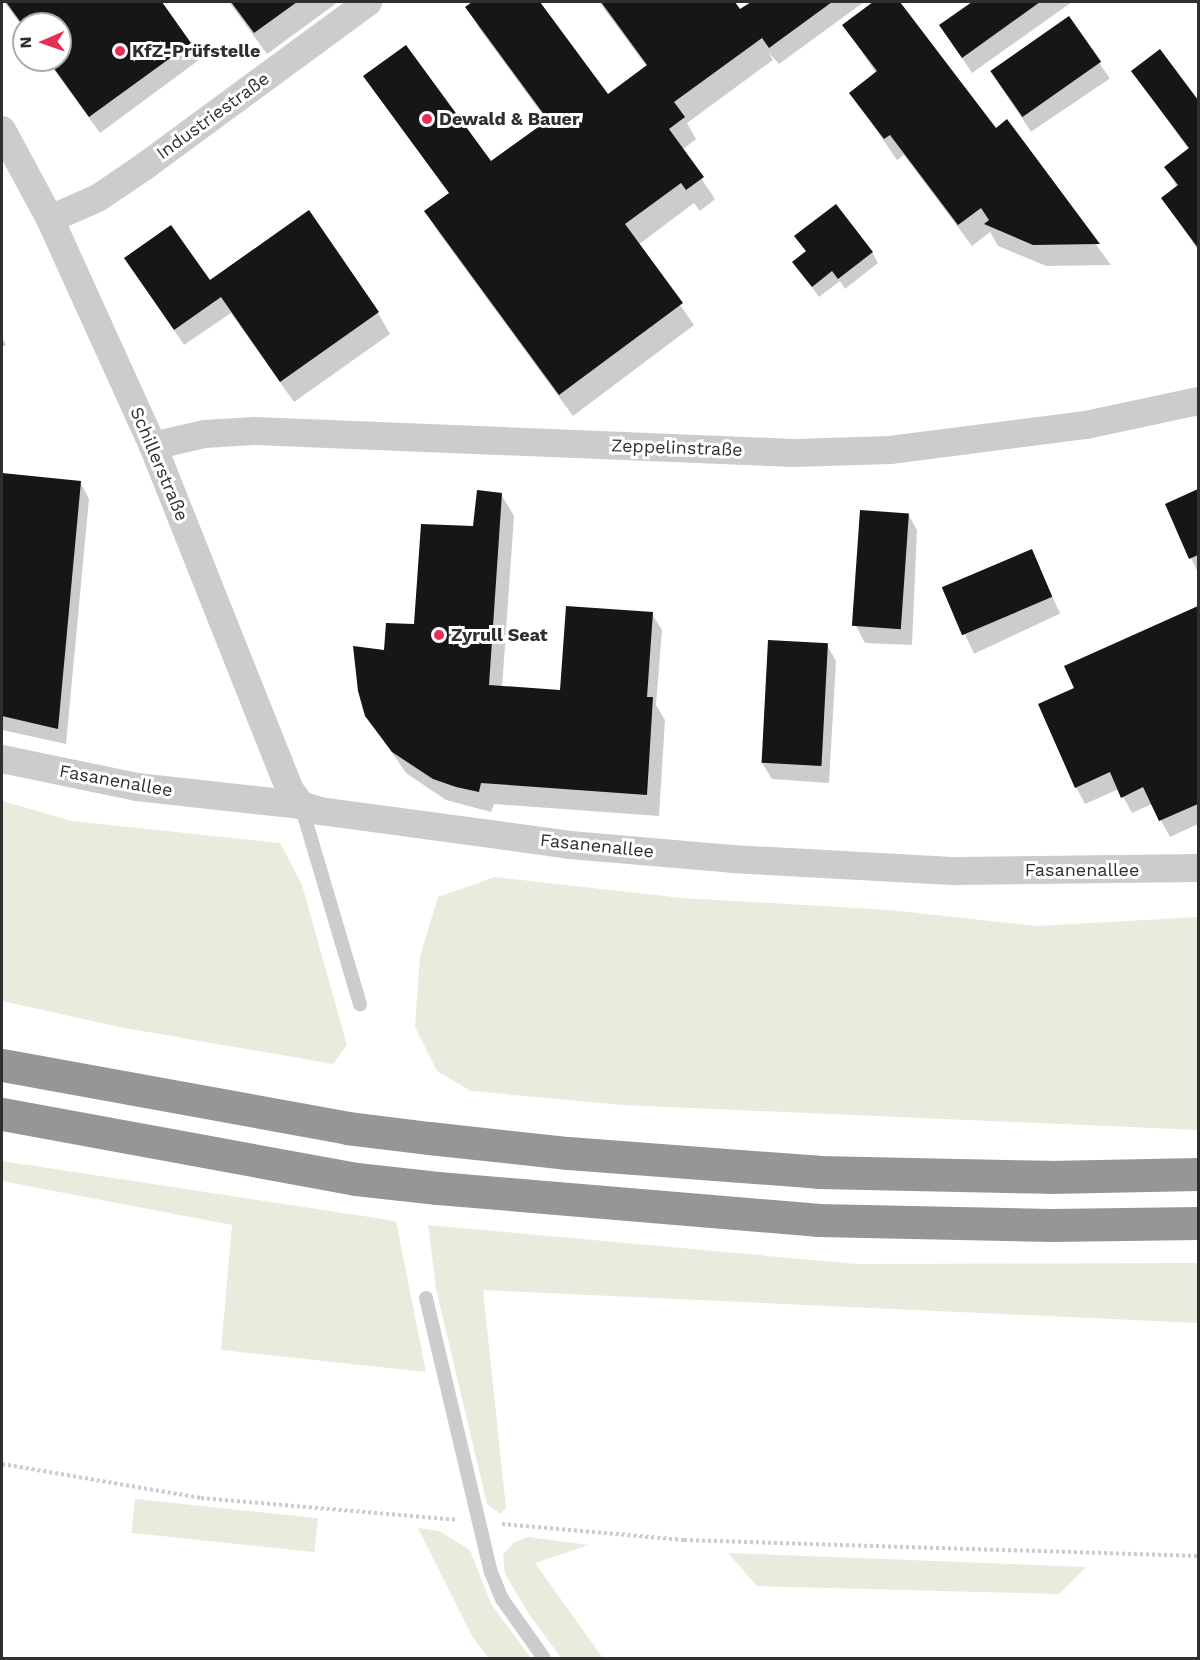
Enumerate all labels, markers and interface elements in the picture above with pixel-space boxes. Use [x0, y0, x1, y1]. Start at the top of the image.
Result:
north arrow [12, 12, 72, 72]
text: N [16, 36, 35, 49]
place label: KfZ-Prüfstelle [132, 40, 260, 62]
marker: KfZ-Prüfstelle [113, 44, 127, 58]
street label: Industriestraße [152, 68, 274, 164]
place label: Dewald & Bauer [439, 108, 580, 130]
marker: Dewald & Bauer [420, 112, 434, 126]
street label: Schillerstraße [125, 404, 193, 524]
street label: Zeppelinstraße [611, 435, 743, 461]
place label: Zyrull Seat [451, 624, 548, 646]
marker: Zyrull Seat [432, 628, 446, 642]
street label: Fasanenallee [58, 760, 174, 802]
street label: Fasanenallee [539, 829, 655, 863]
street label: Fasanenallee [1025, 859, 1139, 881]

